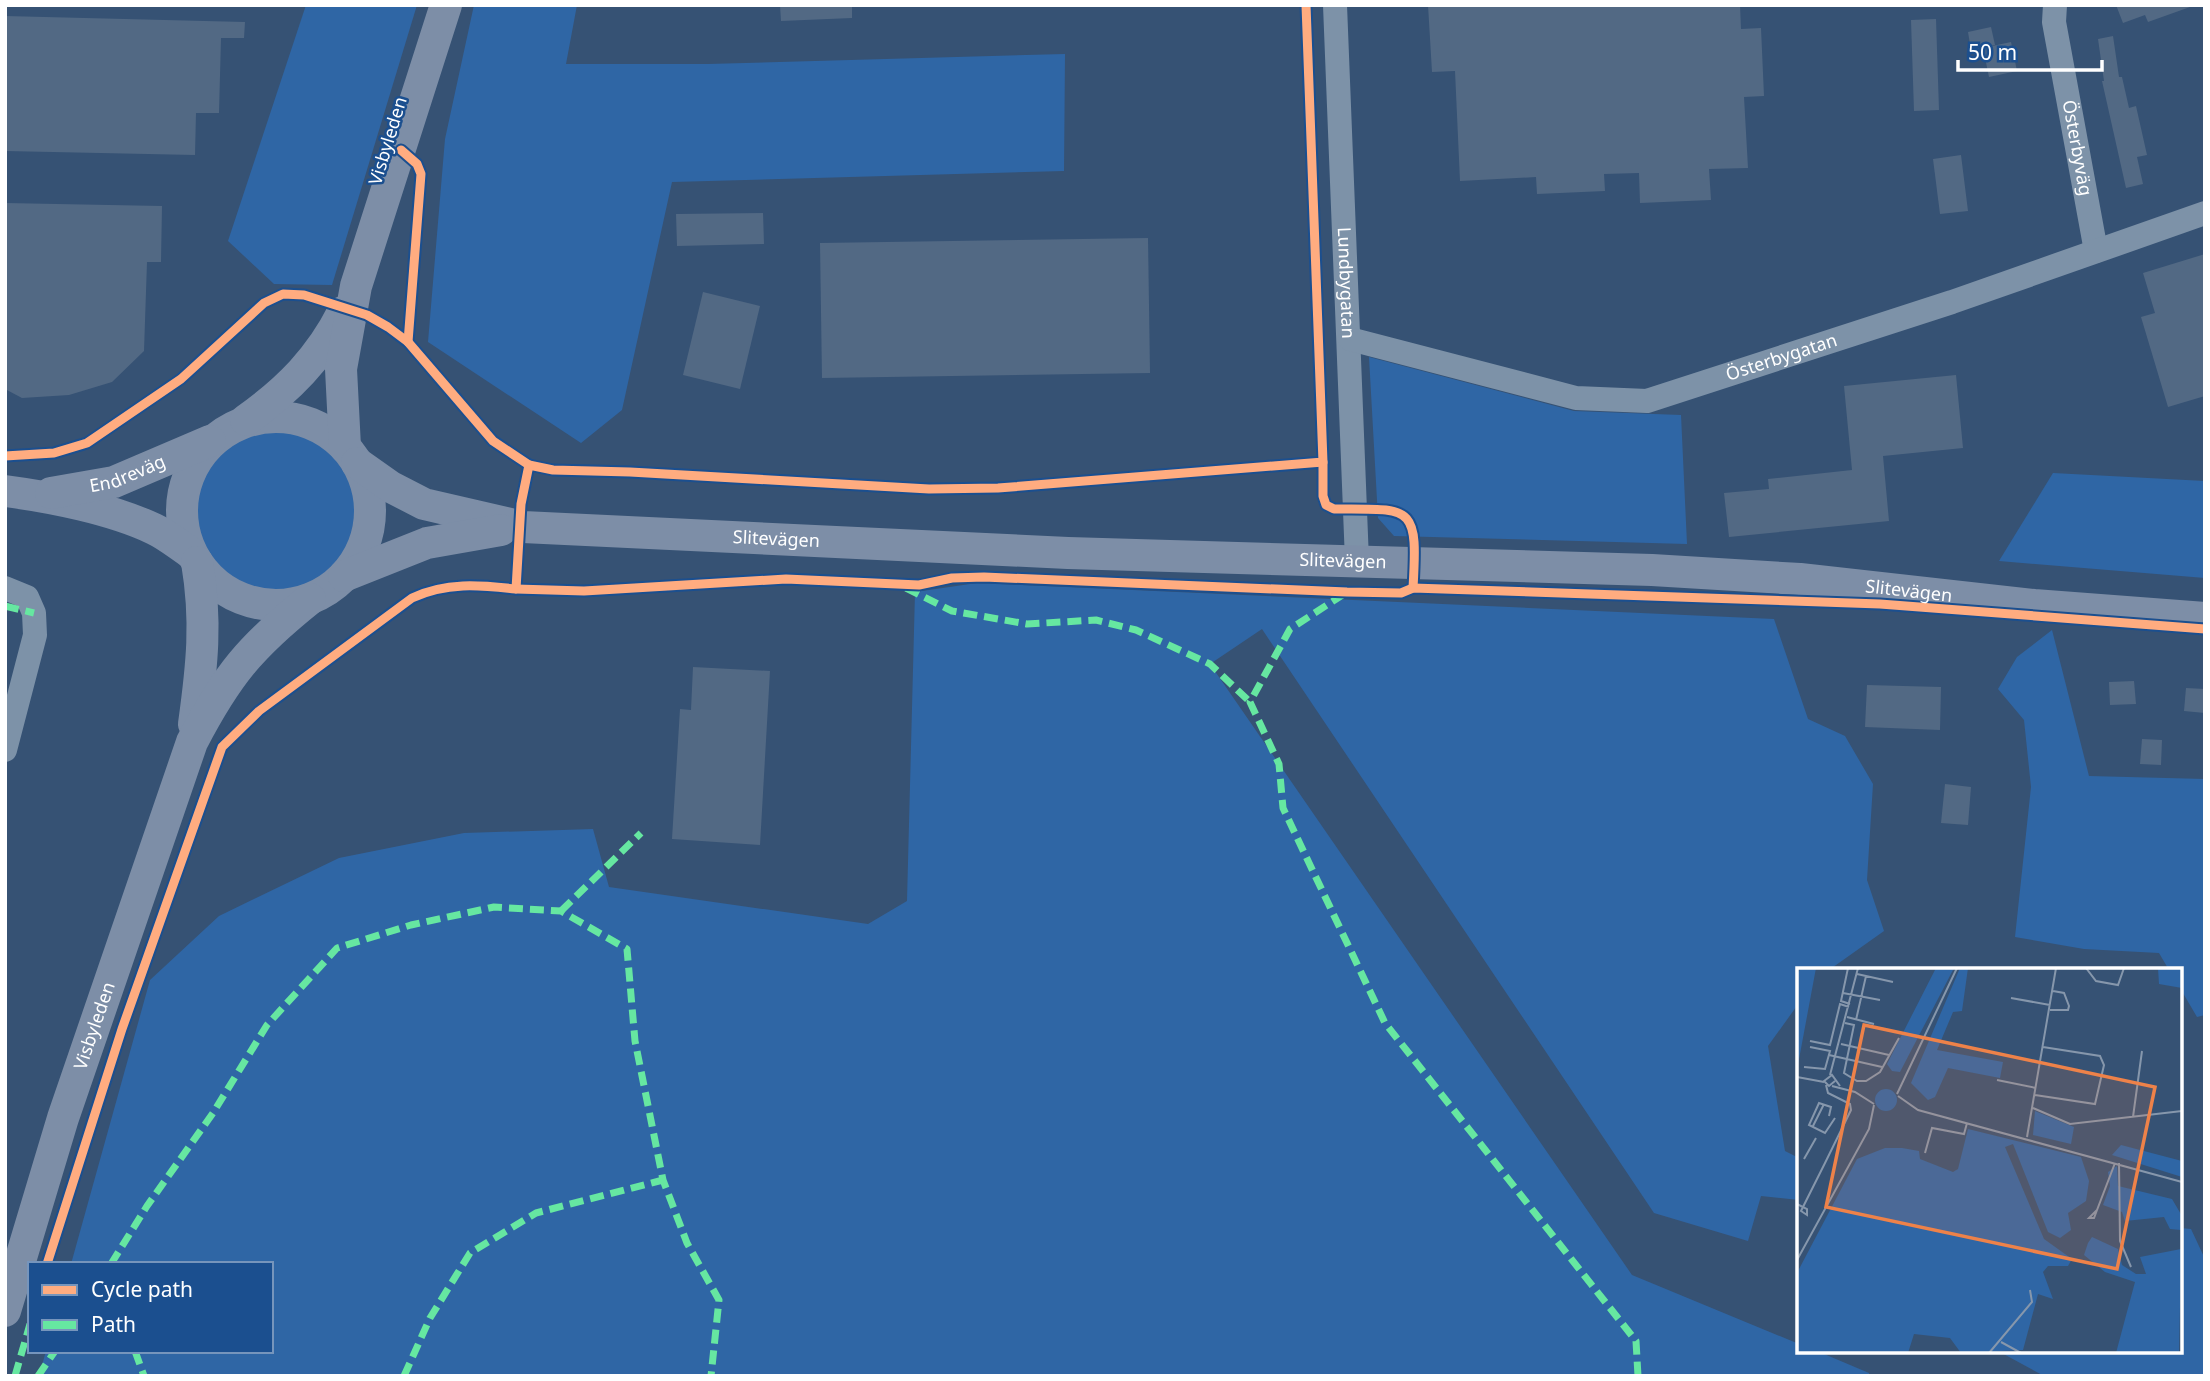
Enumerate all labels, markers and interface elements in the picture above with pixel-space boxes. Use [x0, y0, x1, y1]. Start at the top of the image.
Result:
scale bar [1958, 28, 2102, 72]
text: 50 m [1968, 38, 2017, 66]
street label: Visbyleden [362, 94, 412, 188]
street label: Österbyväg [2058, 98, 2099, 198]
street label: Lundbygatan [1333, 227, 1361, 339]
street label: Österbygatan [1722, 327, 1840, 386]
street label: Endreväg [87, 449, 169, 497]
street label: Slitevägen [732, 524, 820, 552]
street label: Slitevägen [1299, 547, 1387, 573]
street label: Slitevägen [1864, 573, 1954, 607]
inset map [1797, 968, 2182, 1353]
street label: Visbyleden [68, 978, 120, 1072]
legend [28, 1262, 273, 1353]
text: Cycle path [91, 1275, 193, 1303]
text: Path [91, 1310, 136, 1338]

